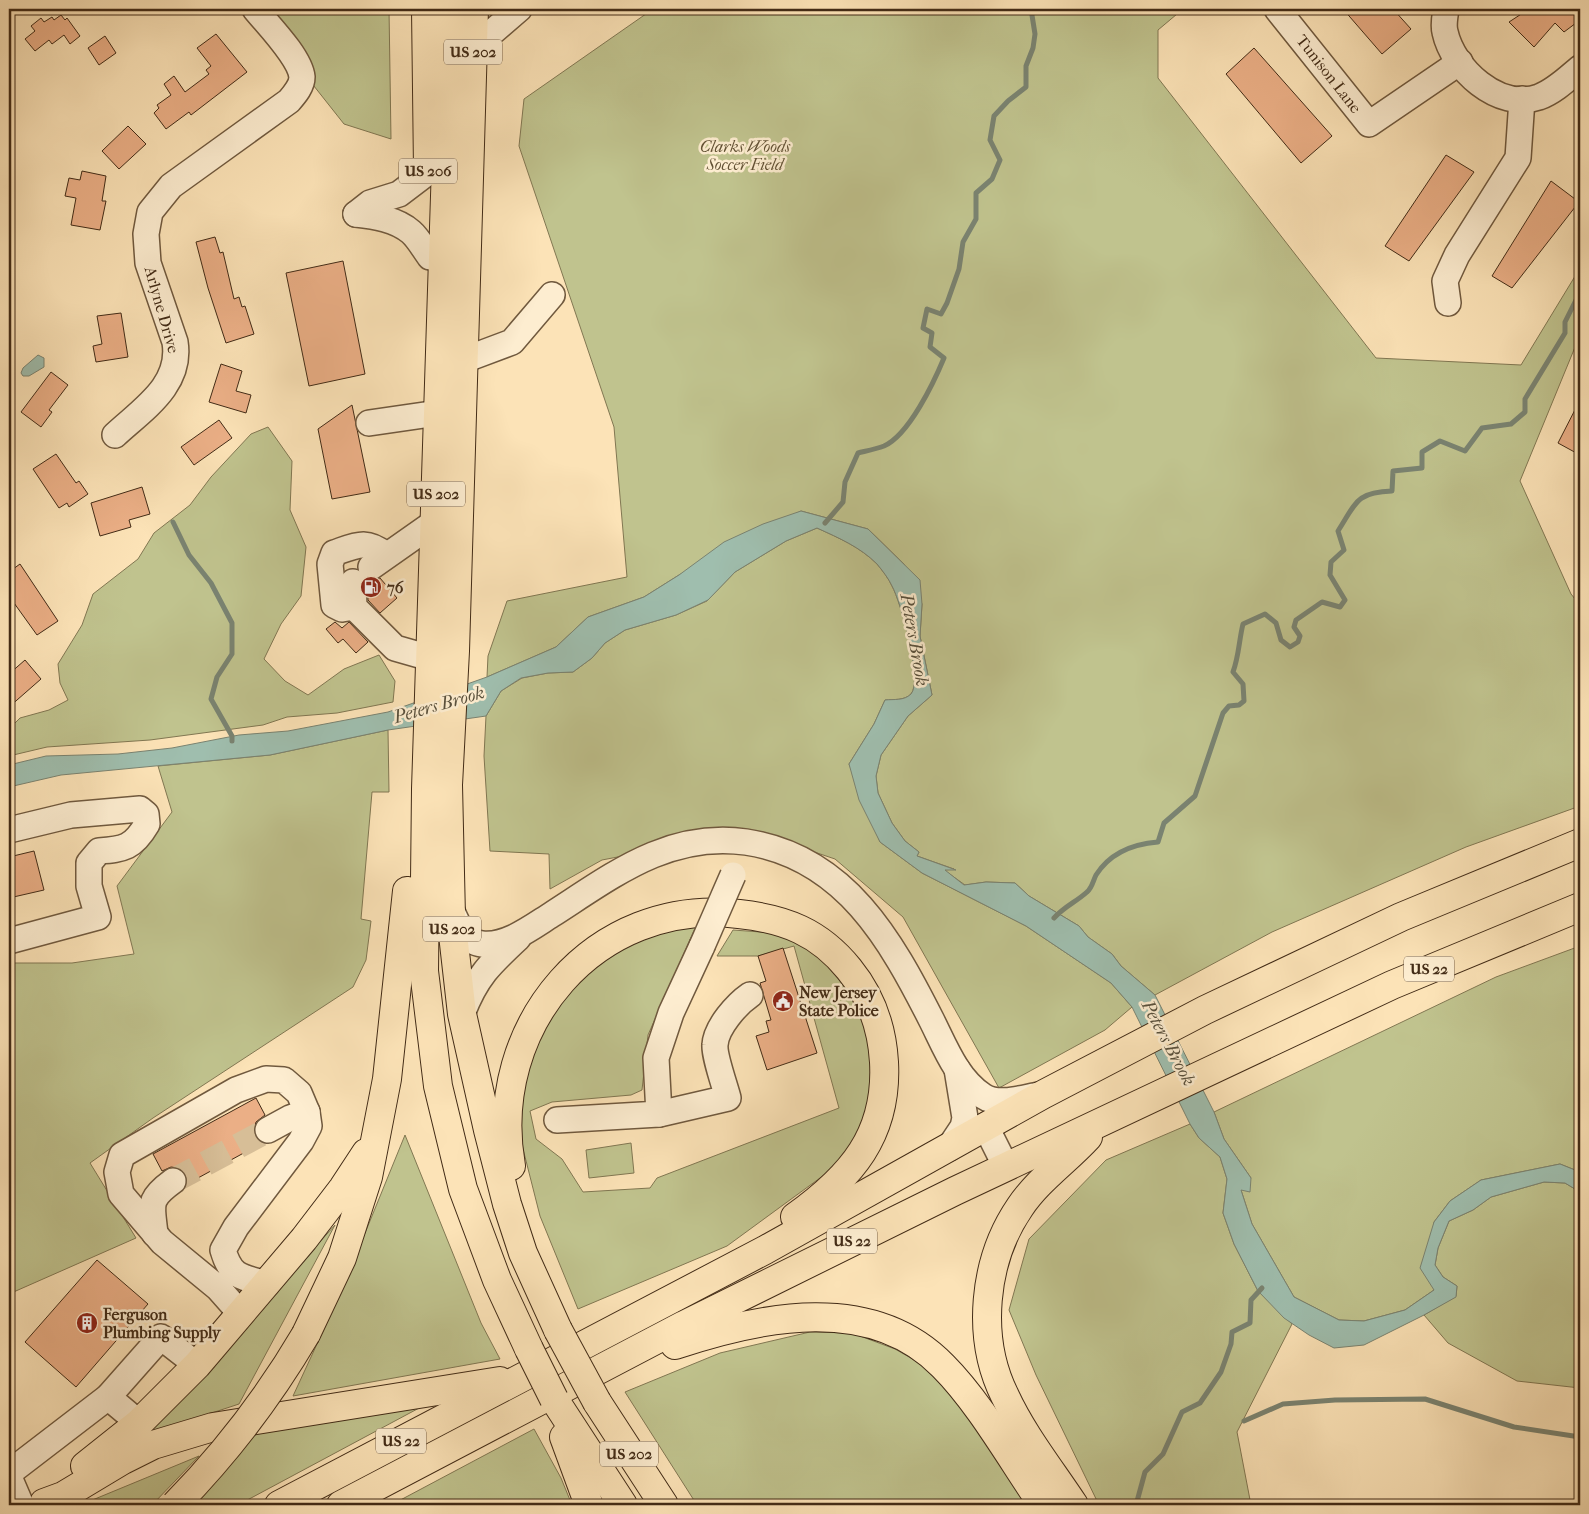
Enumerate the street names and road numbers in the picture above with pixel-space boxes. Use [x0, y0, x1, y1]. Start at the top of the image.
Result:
street label: Tunison Lane [1292, 31, 1366, 117]
road number: US 202 [444, 40, 502, 64]
road number: US 206 [399, 158, 457, 184]
street label: Arlyne Drive [140, 264, 183, 356]
road number: US 202 [407, 482, 465, 506]
road number: US 202 [423, 916, 481, 942]
road number: US 22 [1404, 956, 1454, 982]
road number: US 22 [827, 1228, 877, 1254]
road number: US 22 [376, 1428, 426, 1454]
road number: US 202 [600, 1442, 658, 1466]

